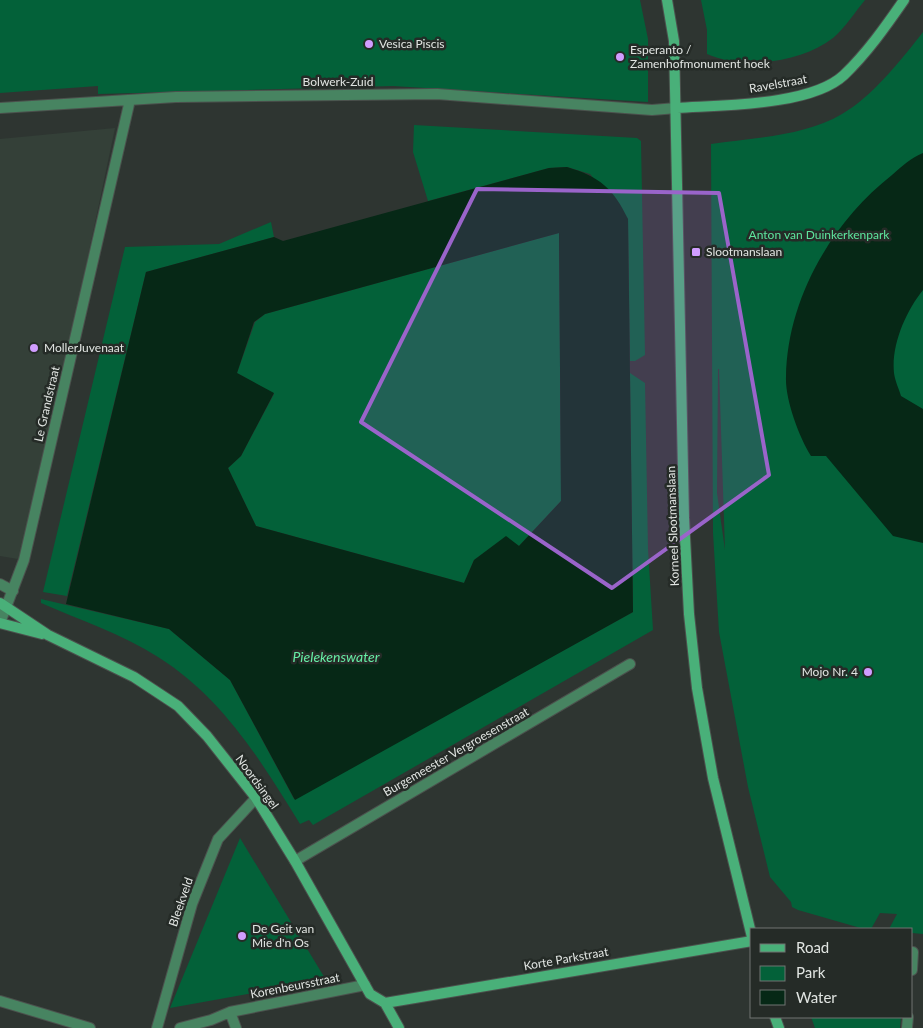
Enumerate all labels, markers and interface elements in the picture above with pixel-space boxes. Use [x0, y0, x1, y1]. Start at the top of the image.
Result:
place label: Vesica Piscis [379, 36, 444, 51]
marker: Vesica Piscis [363, 38, 375, 50]
place label: Esperanto / Zamenhofmonument hoek [630, 42, 771, 71]
marker: Esperanto / Zamenhofmonument hoek [614, 51, 626, 63]
street label: Ravelstraat [748, 71, 809, 96]
street label: Bolwerk-Zuid [303, 74, 373, 89]
park label: Anton van Duinkerkenpark [749, 227, 890, 242]
place label: Slootmanslaan [706, 244, 782, 259]
marker: Slootmanslaan [690, 246, 702, 258]
place label: MollerJuvenaat [44, 340, 125, 355]
marker: MollerJuvenaat [28, 342, 40, 354]
street label: Le Grandstraat [31, 364, 63, 443]
street label: Korneel Slootmanslaan [663, 466, 682, 586]
water label: Pielekenswater [293, 648, 380, 665]
place label: Mojo Nr. 4 [802, 664, 858, 679]
marker: Mojo Nr. 4 [862, 666, 874, 678]
street label: Burgemeester Vergroesenstraat [380, 703, 532, 799]
street label: Noordsingel [233, 752, 282, 812]
street label: Bleekveld [165, 875, 196, 928]
place label: De Geit van Mie d'n Os [252, 921, 314, 950]
legend [750, 928, 913, 1018]
marker: De Geit van Mie d'n Os [236, 930, 248, 942]
text: Road [796, 938, 829, 956]
street label: Korte Parkstraat [522, 944, 610, 973]
text: Park [796, 963, 826, 981]
street label: Korenbeursstraat [249, 969, 342, 1002]
text: Water [796, 988, 837, 1006]

